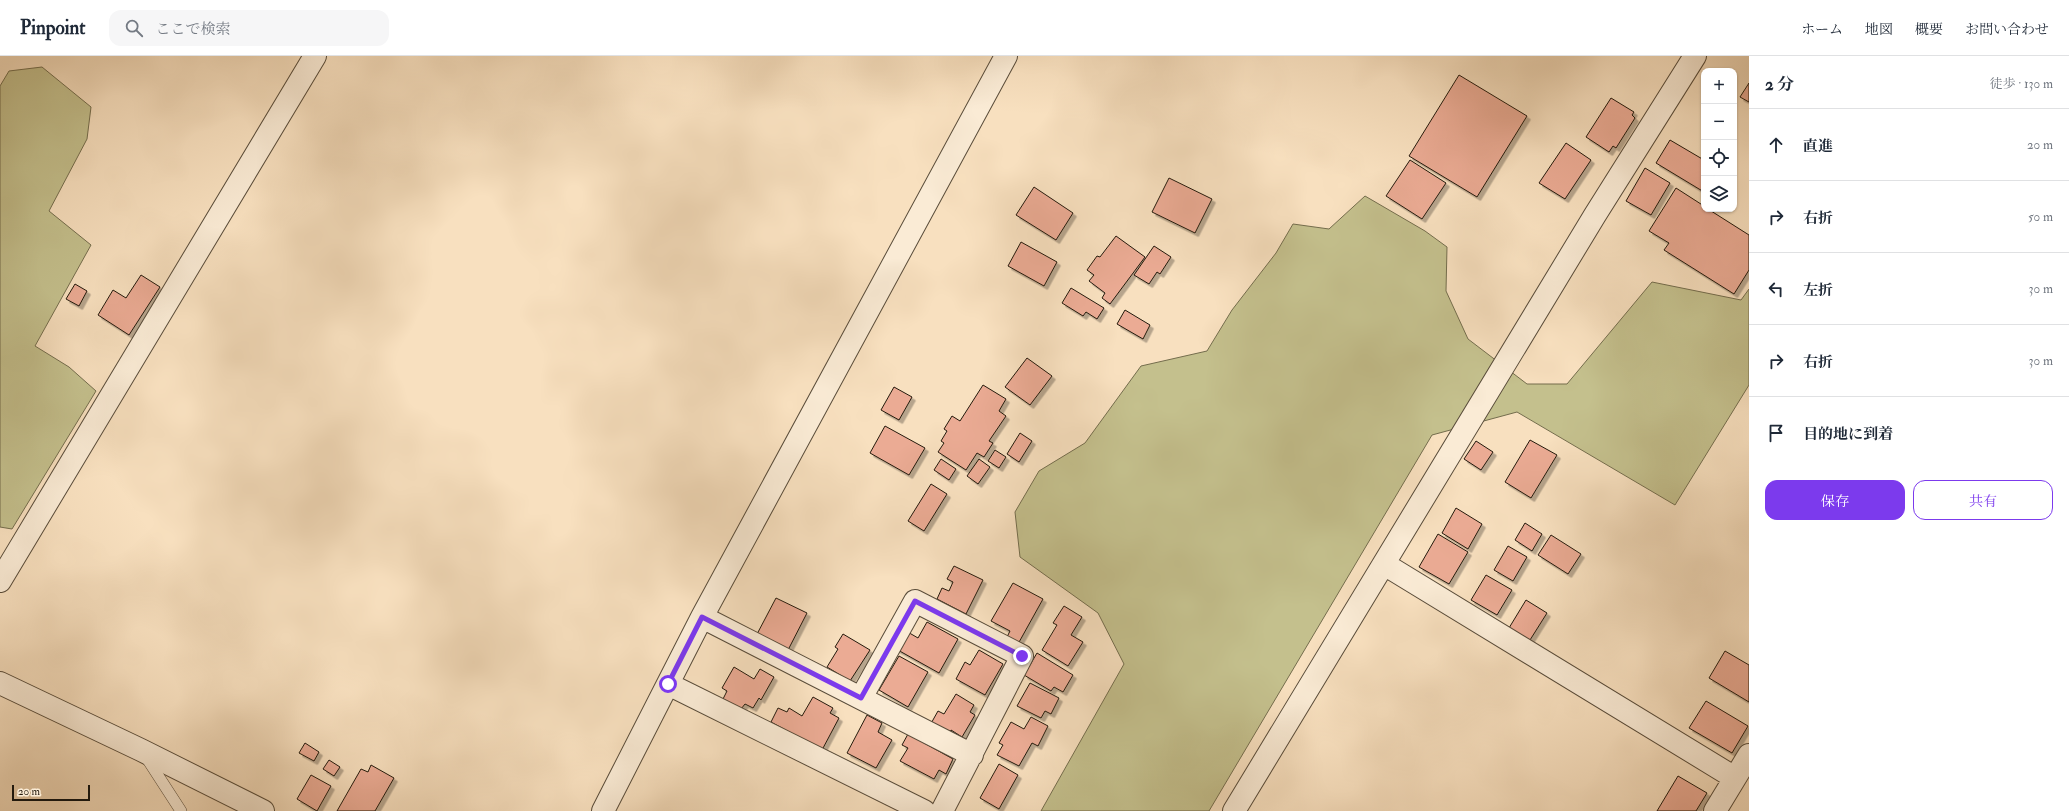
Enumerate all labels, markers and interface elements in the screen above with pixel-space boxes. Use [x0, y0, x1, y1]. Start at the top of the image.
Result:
search box [109, 10, 389, 46]
text: Pinpoint [20, 16, 85, 40]
icon: search [123, 17, 145, 39]
text: ここで検索 [155, 20, 230, 39]
text: ホーム [1801, 21, 1843, 38]
text: 地図 [1865, 21, 1893, 38]
text: 概要 [1915, 21, 1943, 38]
text: お問い合わせ [1965, 21, 2049, 38]
map controls [1701, 68, 1737, 212]
button: + [1701, 68, 1737, 104]
text: 2 分 [1765, 74, 1794, 95]
text: 徒歩 · 130 m [1990, 76, 2053, 92]
button: − [1701, 104, 1737, 140]
icon: ahead [1765, 134, 1787, 156]
text: 直進 [1803, 137, 1833, 156]
text: 20 m [2027, 137, 2053, 153]
button: locate [1701, 140, 1737, 176]
button: layers [1701, 176, 1737, 212]
icon: right [1765, 206, 1787, 228]
text: 右折 [1803, 209, 1833, 228]
text: 50 m [2028, 209, 2053, 225]
icon: left [1765, 278, 1787, 300]
text: 左折 [1803, 281, 1833, 300]
text: 30 m [2029, 281, 2053, 297]
icon: right [1765, 350, 1787, 372]
text: 右折 [1803, 353, 1833, 372]
text: 30 m [2029, 353, 2053, 369]
icon: arrive [1765, 422, 1787, 444]
text: 目的地に到着 [1803, 425, 1893, 444]
button: 保存 [1765, 480, 1905, 520]
button: 共有 [1913, 480, 2053, 520]
route end [1013, 647, 1031, 665]
route start [659, 675, 677, 693]
scale bar [12, 783, 90, 802]
text: 20 m [18, 785, 40, 798]

